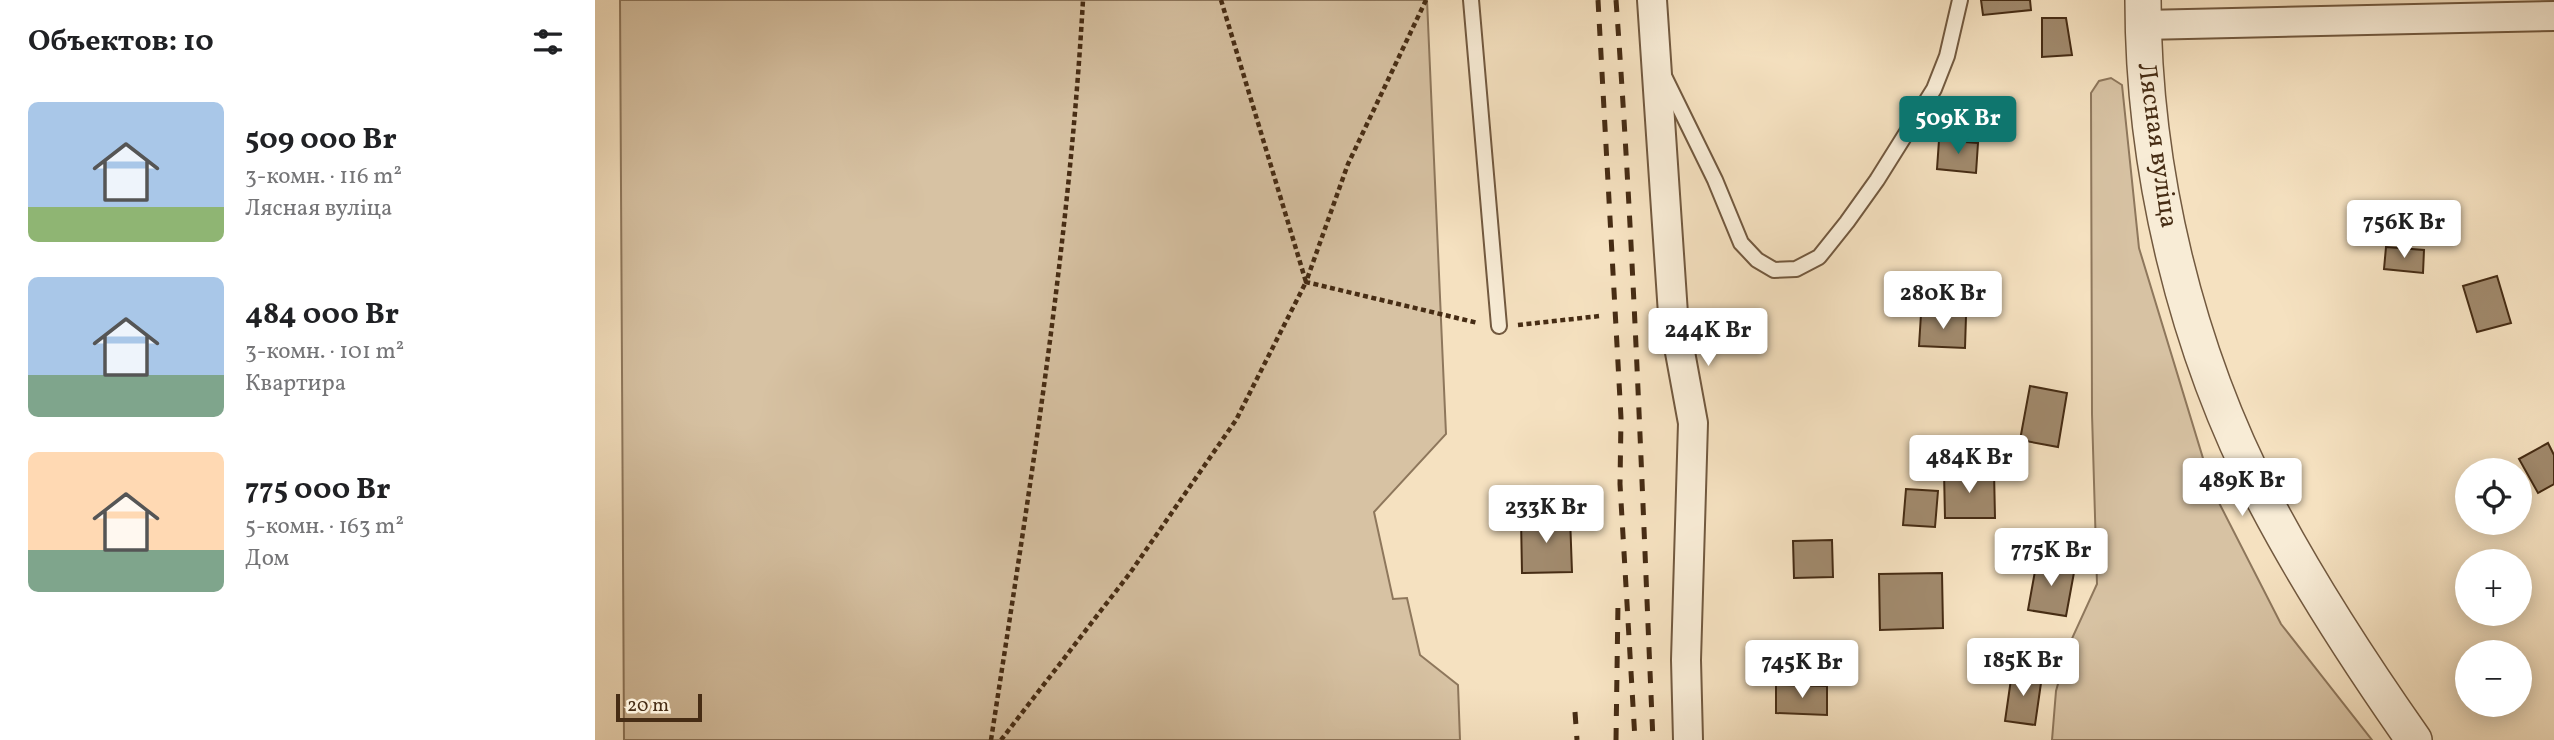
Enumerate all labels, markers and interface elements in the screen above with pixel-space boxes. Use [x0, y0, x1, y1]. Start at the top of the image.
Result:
text: Объектов: 10 [28, 21, 214, 63]
icon: filters [529, 23, 567, 61]
street label: Лясная вуліца [2128, 60, 2186, 230]
pin: 509K Br [1893, 96, 2023, 156]
text: 509K Br [1915, 103, 2001, 135]
text: 509 000 Br [245, 119, 397, 161]
icon: home [84, 130, 168, 214]
text: 3-комн. · 116 m² [245, 161, 402, 193]
text: Лясная вуліца [245, 193, 393, 225]
pin: 756K Br [2339, 201, 2469, 260]
text: 756K Br [2363, 207, 2445, 239]
pin: 280K Br [1878, 272, 2008, 331]
text: 280K Br [1900, 278, 1986, 310]
text: 484 000 Br [245, 294, 399, 336]
icon: home [84, 305, 168, 389]
pin: 244K Br [1643, 308, 1773, 368]
text: 244K Br [1664, 315, 1752, 347]
text: 3-комн. · 101 m² [245, 336, 404, 368]
text: Квартира [245, 368, 346, 400]
pin: 484K Br [1904, 435, 2034, 495]
text: 484K Br [1925, 442, 2013, 474]
pin: 489K Br [2177, 458, 2307, 518]
map controls [2455, 458, 2532, 717]
button: locate [2455, 458, 2532, 535]
text: 489K Br [2199, 465, 2285, 497]
text: 775 000 Br [245, 469, 390, 511]
icon: home [84, 480, 168, 564]
pin: 233K Br [1481, 486, 1611, 545]
text: 233K Br [1505, 492, 1587, 524]
text: 5-комн. · 163 m² [245, 511, 404, 543]
pin: 775K Br [1986, 528, 2116, 588]
text: 775K Br [2011, 535, 2091, 567]
text: Дом [245, 543, 289, 575]
button: + [2455, 549, 2532, 626]
pin: 185K Br [1958, 638, 2088, 698]
pin: 745K Br [1737, 640, 1867, 700]
button: − [2455, 640, 2532, 717]
text: 185K Br [1983, 645, 2063, 677]
text: 745K Br [1761, 647, 1843, 679]
scale bar [616, 691, 702, 723]
text: 20 m [627, 693, 669, 719]

